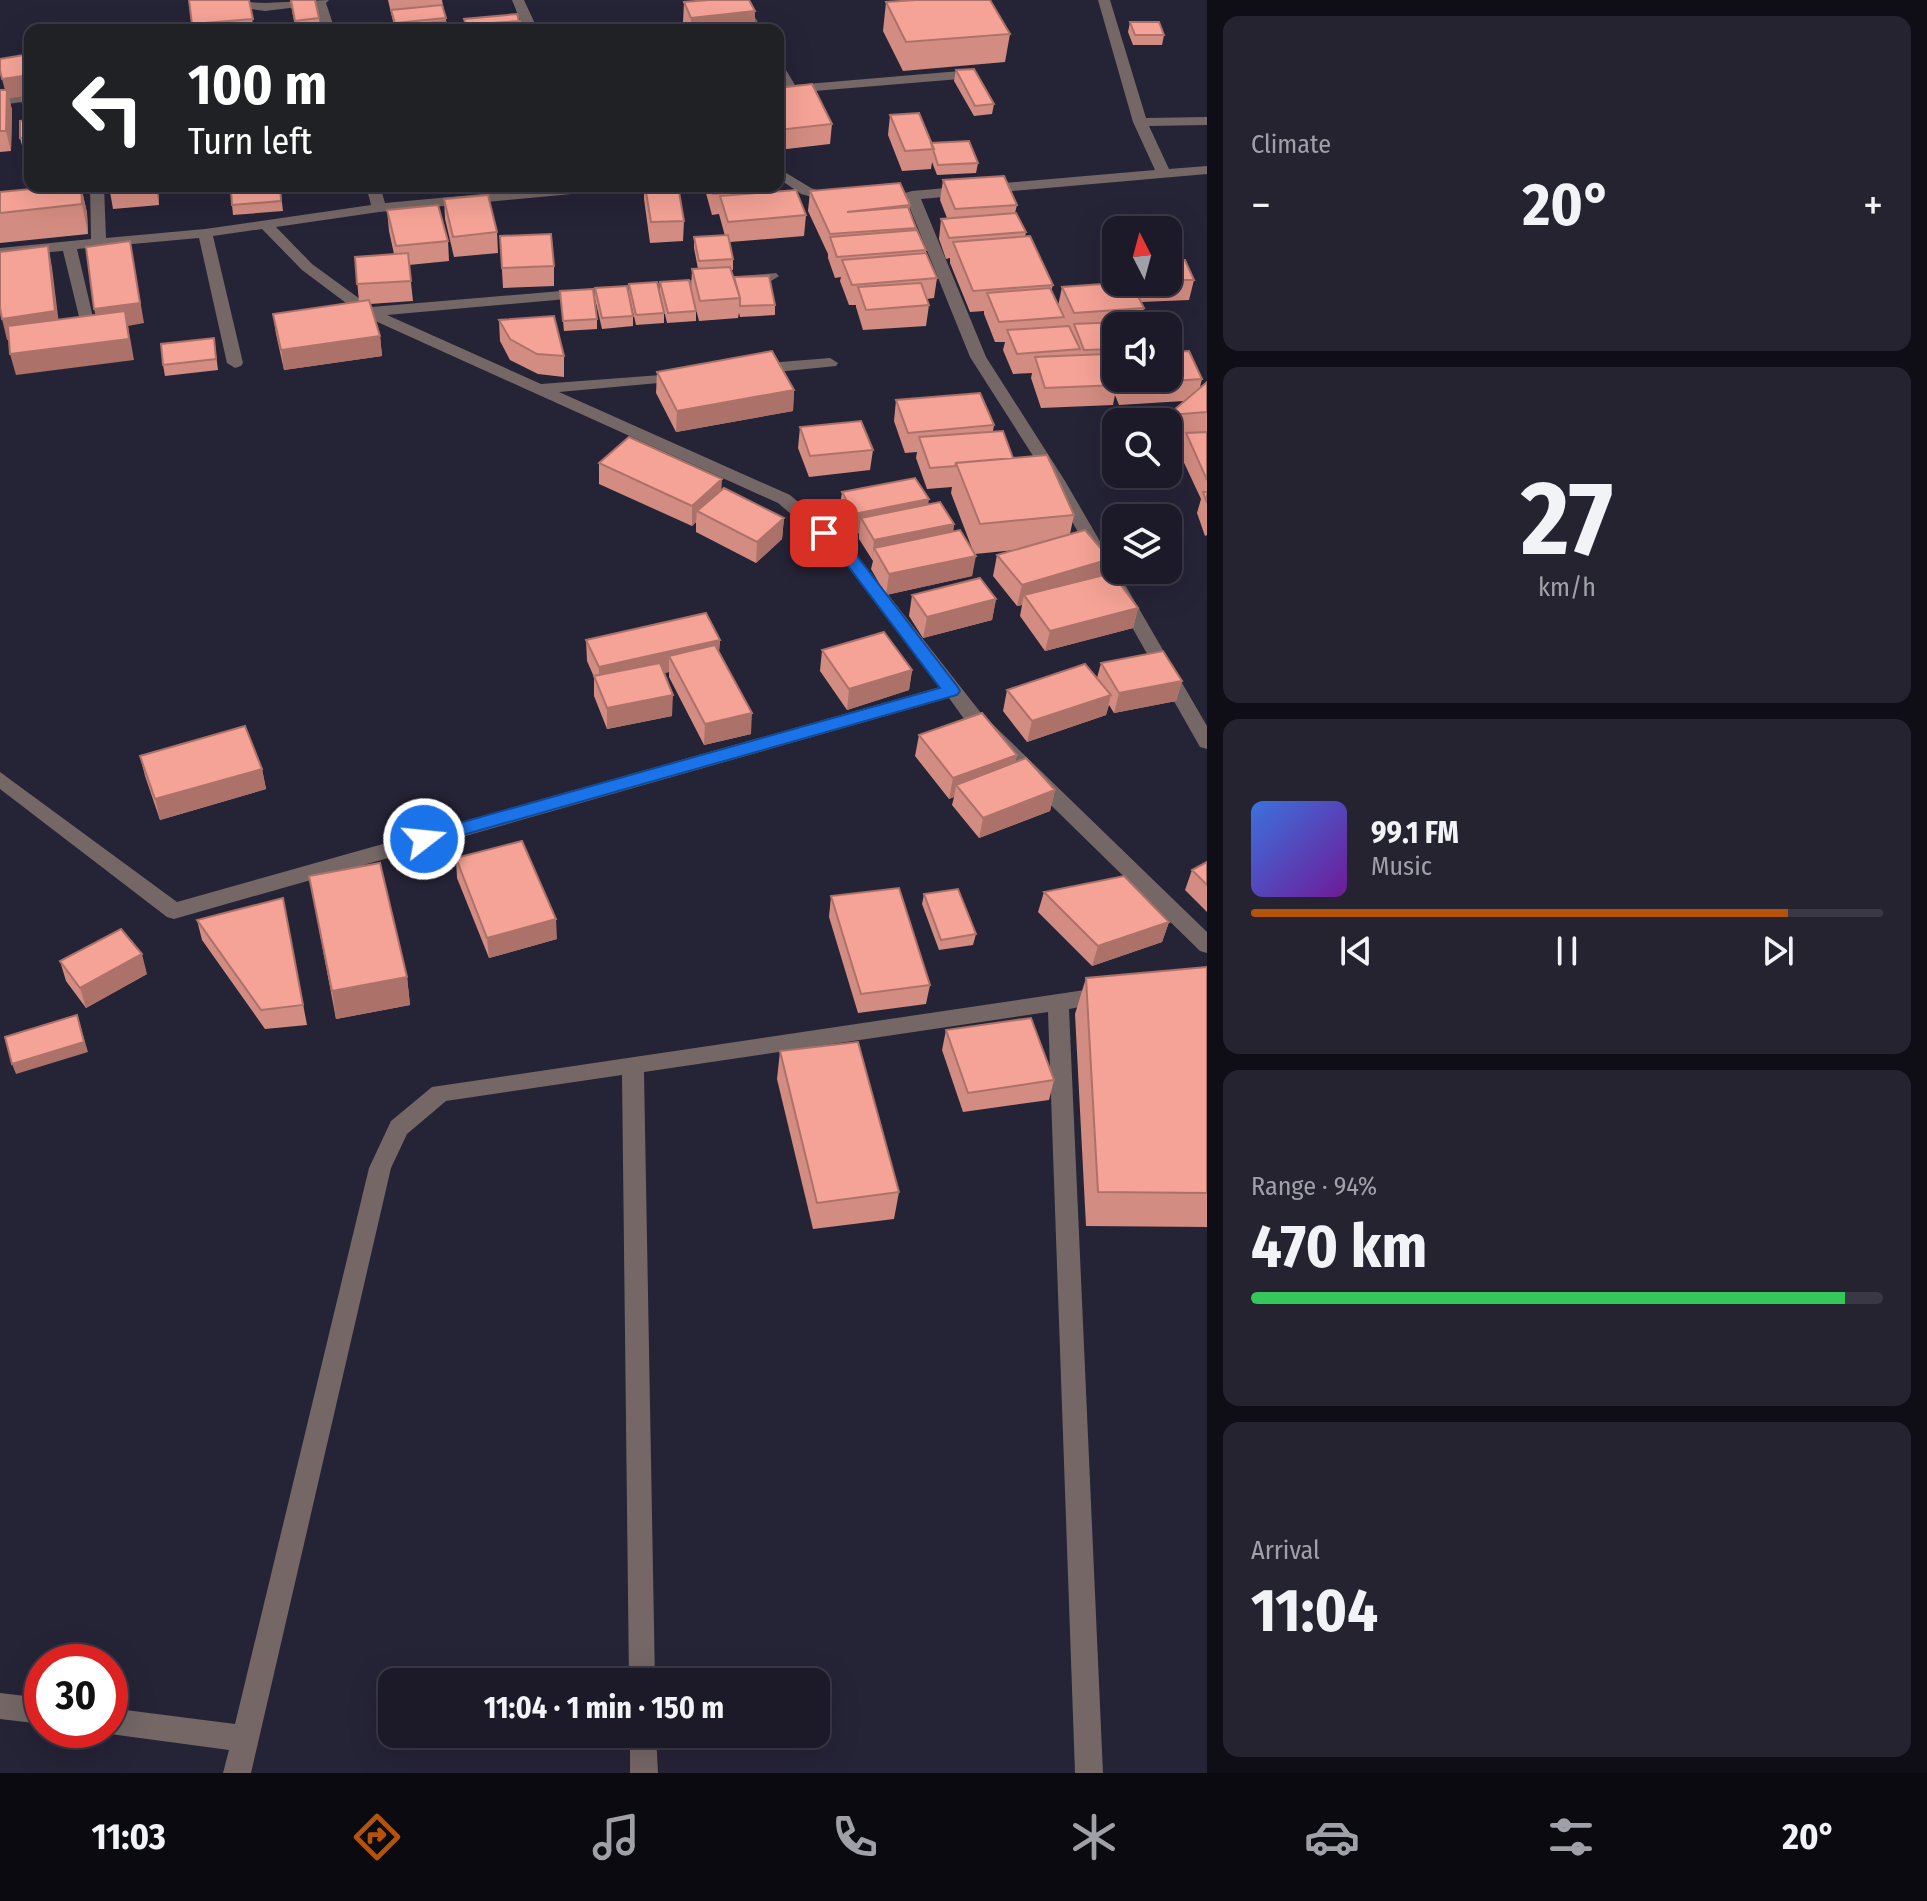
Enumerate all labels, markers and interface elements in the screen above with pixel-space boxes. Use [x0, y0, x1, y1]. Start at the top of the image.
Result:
text: 100 m [188, 52, 327, 119]
icon: left [56, 56, 160, 160]
text: Turn left [188, 120, 312, 164]
text: Climate [1251, 129, 1331, 160]
text: 20° [1523, 169, 1611, 241]
text: − [1251, 179, 1271, 232]
text: + [1863, 179, 1883, 232]
north arrow [1102, 216, 1182, 296]
map controls [1102, 216, 1182, 584]
button: sound [1102, 312, 1182, 392]
button: search [1102, 408, 1182, 488]
text: 27 [1521, 457, 1613, 582]
pin [790, 499, 858, 567]
button: layers [1102, 504, 1182, 584]
icon: arrive [802, 511, 846, 555]
text: km/h [1538, 572, 1596, 603]
position arrow [382, 797, 466, 881]
text: 99.1 FM [1371, 815, 1459, 851]
text: Music [1371, 851, 1432, 882]
icon: previous [1334, 929, 1378, 973]
icon: pause [1545, 929, 1589, 973]
icon: next [1756, 929, 1800, 973]
text: Range · 94% [1251, 1171, 1377, 1202]
text: 470 km [1251, 1211, 1427, 1283]
text: Arrival [1251, 1535, 1320, 1566]
text: 11:04 [1251, 1575, 1378, 1647]
speed limit sign: 30 [24, 1644, 128, 1748]
text: 11:04 · 1 min · 150 m [484, 1690, 724, 1726]
icon: directions [349, 1809, 405, 1865]
icon: music [588, 1809, 644, 1865]
icon: phone [827, 1809, 883, 1865]
icon: climate [1066, 1809, 1122, 1865]
icon: car [1304, 1809, 1360, 1865]
icon: filters [1543, 1809, 1599, 1865]
text: 11:03 [91, 1815, 166, 1859]
text: 20° [1782, 1815, 1835, 1859]

